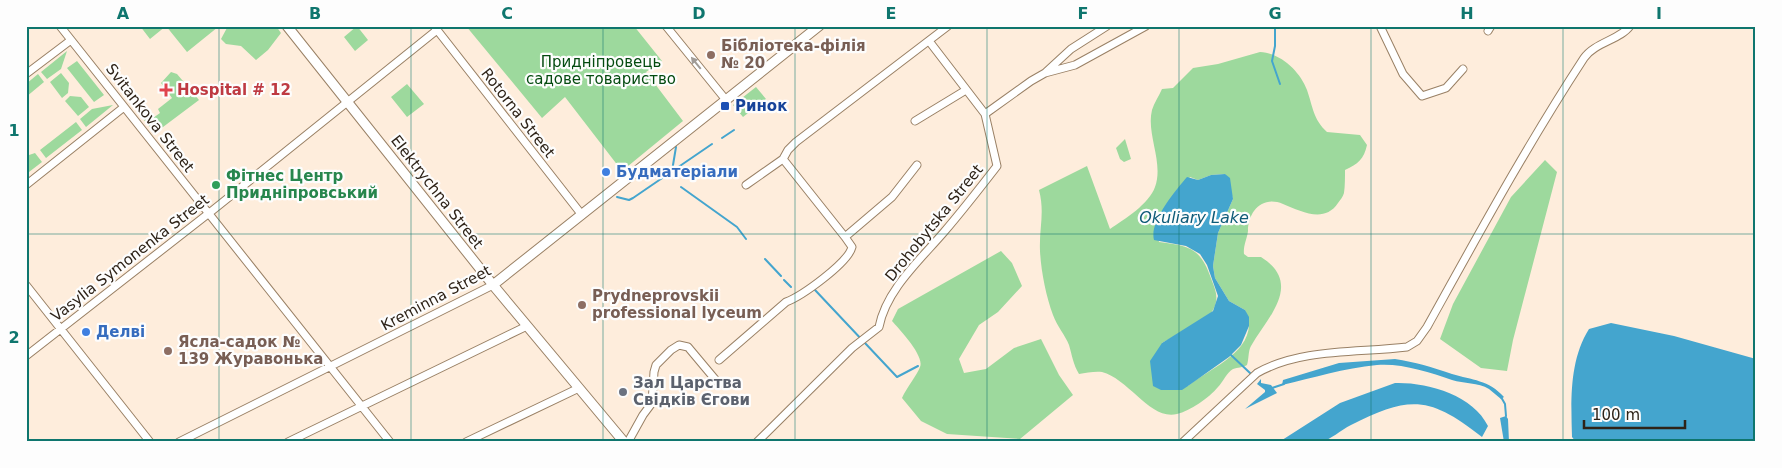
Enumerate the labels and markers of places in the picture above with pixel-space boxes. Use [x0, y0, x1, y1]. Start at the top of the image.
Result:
place label: Бібліотека-філія № 20 [721, 37, 866, 72]
marker: Бібліотека-філія № 20 [705, 49, 717, 61]
place label: Hospital # 12 [177, 81, 291, 99]
marker: Hospital # 12 [159, 83, 173, 97]
place label: Ринок [735, 97, 787, 115]
marker: Ринок [719, 100, 731, 112]
place label: Будматеріали [616, 163, 738, 181]
marker: Будматеріали [600, 166, 612, 178]
place label: Фітнес Центр Придніпровський [226, 167, 378, 202]
marker: Фітнес Центр Придніпровський [210, 179, 222, 191]
place label: Prydneprovskii professional lyceum [592, 287, 762, 322]
marker: Prydneprovskii professional lyceum [576, 299, 588, 311]
place label: Делві [96, 323, 145, 341]
marker: Делві [80, 326, 92, 338]
place label: Ясла-садок № 139 Журавонька [178, 333, 323, 368]
marker: Ясла-садок № 139 Журавонька [162, 345, 174, 357]
place label: Зал Царства Свідків Єгови [633, 374, 750, 409]
marker: Зал Царства Свідків Єгови [617, 386, 629, 398]

